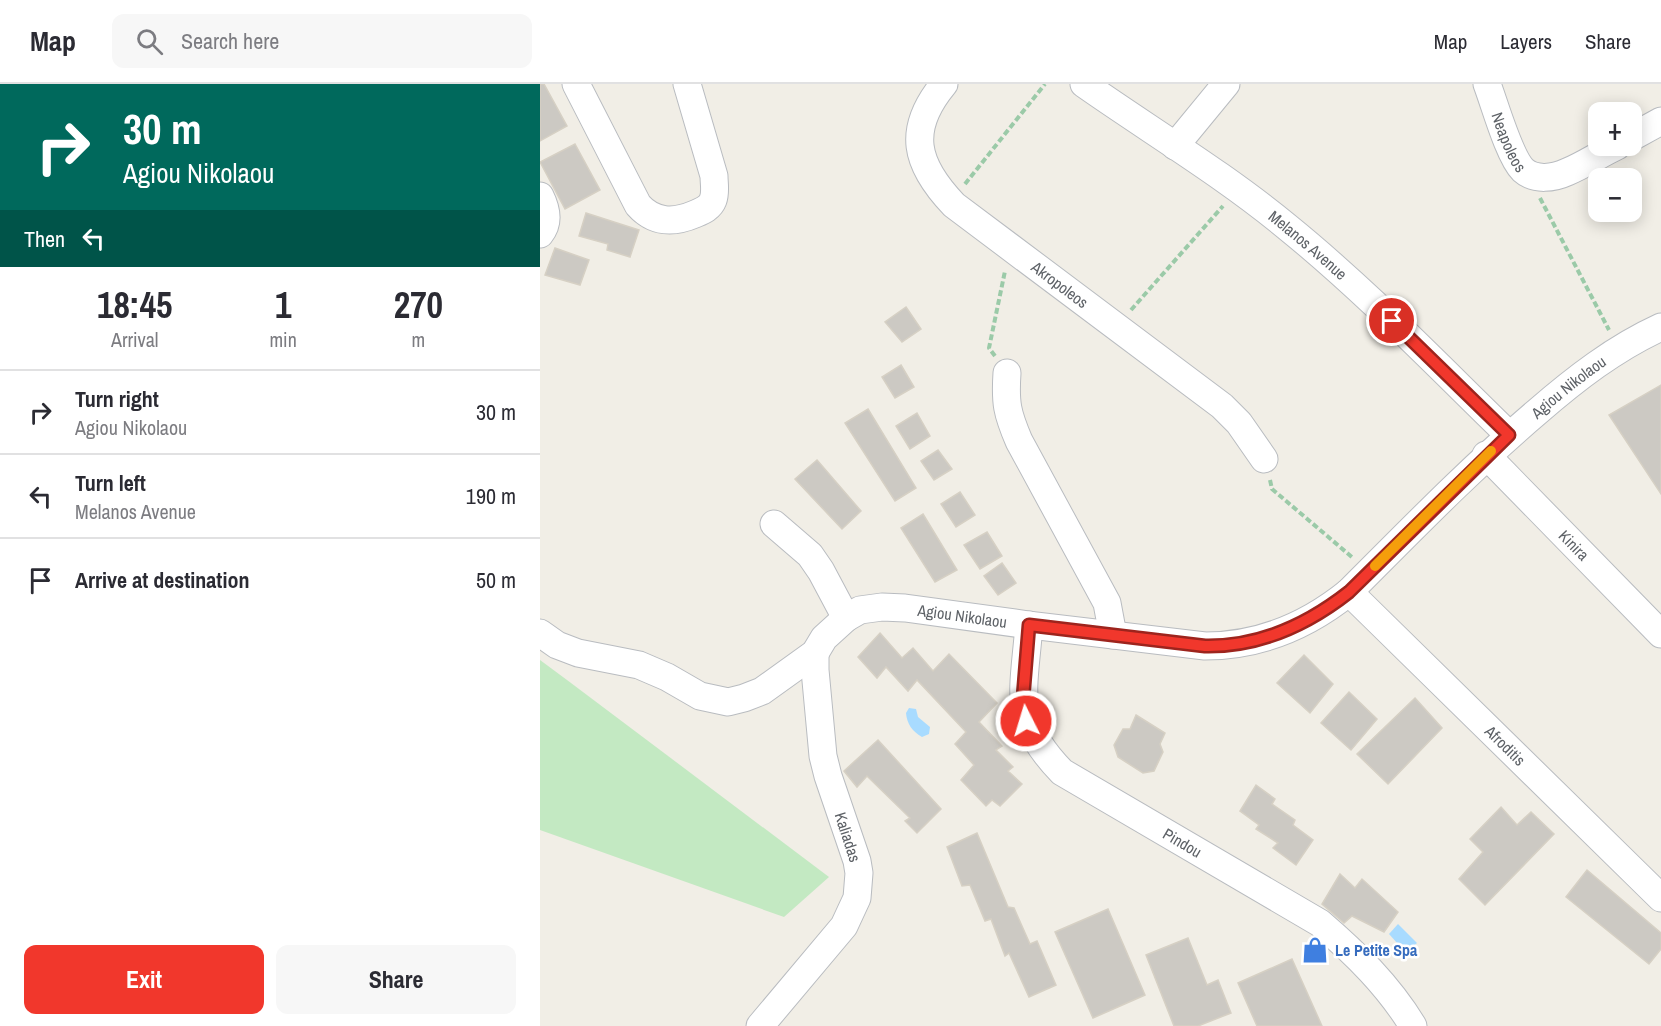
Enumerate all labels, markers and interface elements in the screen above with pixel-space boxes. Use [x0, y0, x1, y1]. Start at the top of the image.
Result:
search box [112, 14, 532, 68]
text: Map [30, 22, 76, 60]
icon: search [133, 25, 166, 58]
text: Search here [181, 26, 279, 56]
text: Map [1434, 27, 1467, 56]
text: Layers [1500, 27, 1552, 56]
text: Share [1585, 27, 1631, 56]
text: 30 m [123, 101, 202, 157]
map controls [1588, 102, 1642, 222]
button: + [1588, 102, 1642, 156]
icon: right [24, 108, 102, 186]
street label: Neapoleos [1486, 109, 1531, 177]
text: Agiou Nikolaou [123, 155, 274, 191]
button: − [1588, 168, 1642, 222]
street label: Melanos Avenue [1264, 205, 1352, 285]
icon: left [77, 222, 110, 255]
text: Then [24, 224, 65, 254]
street label: Akropoleos [1026, 255, 1093, 313]
text: 18:45 [97, 281, 172, 329]
text: 1 [275, 281, 291, 329]
text: 270 [394, 281, 443, 329]
pin [1366, 295, 1417, 346]
icon: arrive [1375, 304, 1408, 337]
text: Arrival [111, 326, 158, 353]
text: min [269, 326, 297, 353]
text: m [412, 326, 425, 353]
street label: Agiou Nikolaou [1526, 350, 1610, 424]
text: Turn right [75, 384, 159, 414]
icon: right [24, 396, 57, 429]
text: 30 m [476, 397, 516, 427]
text: Agiou Nikolaou [75, 414, 187, 441]
text: Turn left [75, 468, 146, 498]
icon: left [24, 480, 57, 513]
text: 190 m [466, 481, 516, 511]
text: Melanos Avenue [75, 498, 196, 525]
street label: Kinira [1554, 525, 1595, 566]
icon: arrive [24, 564, 57, 597]
text: Arrive at destination [75, 565, 249, 595]
text: 50 m [476, 565, 516, 595]
street label: Agiou Nikolaou [915, 599, 1008, 633]
position arrow [994, 689, 1058, 753]
street label: Afroditis [1479, 720, 1531, 770]
street label: Kaliadas [830, 809, 866, 865]
street label: Pindou [1159, 822, 1206, 862]
shop icon: Le Petite Spa [1300, 935, 1330, 965]
place label: Le Petite Spa [1335, 939, 1418, 961]
button: Exit [24, 945, 264, 1014]
button: Share [276, 945, 516, 1014]

